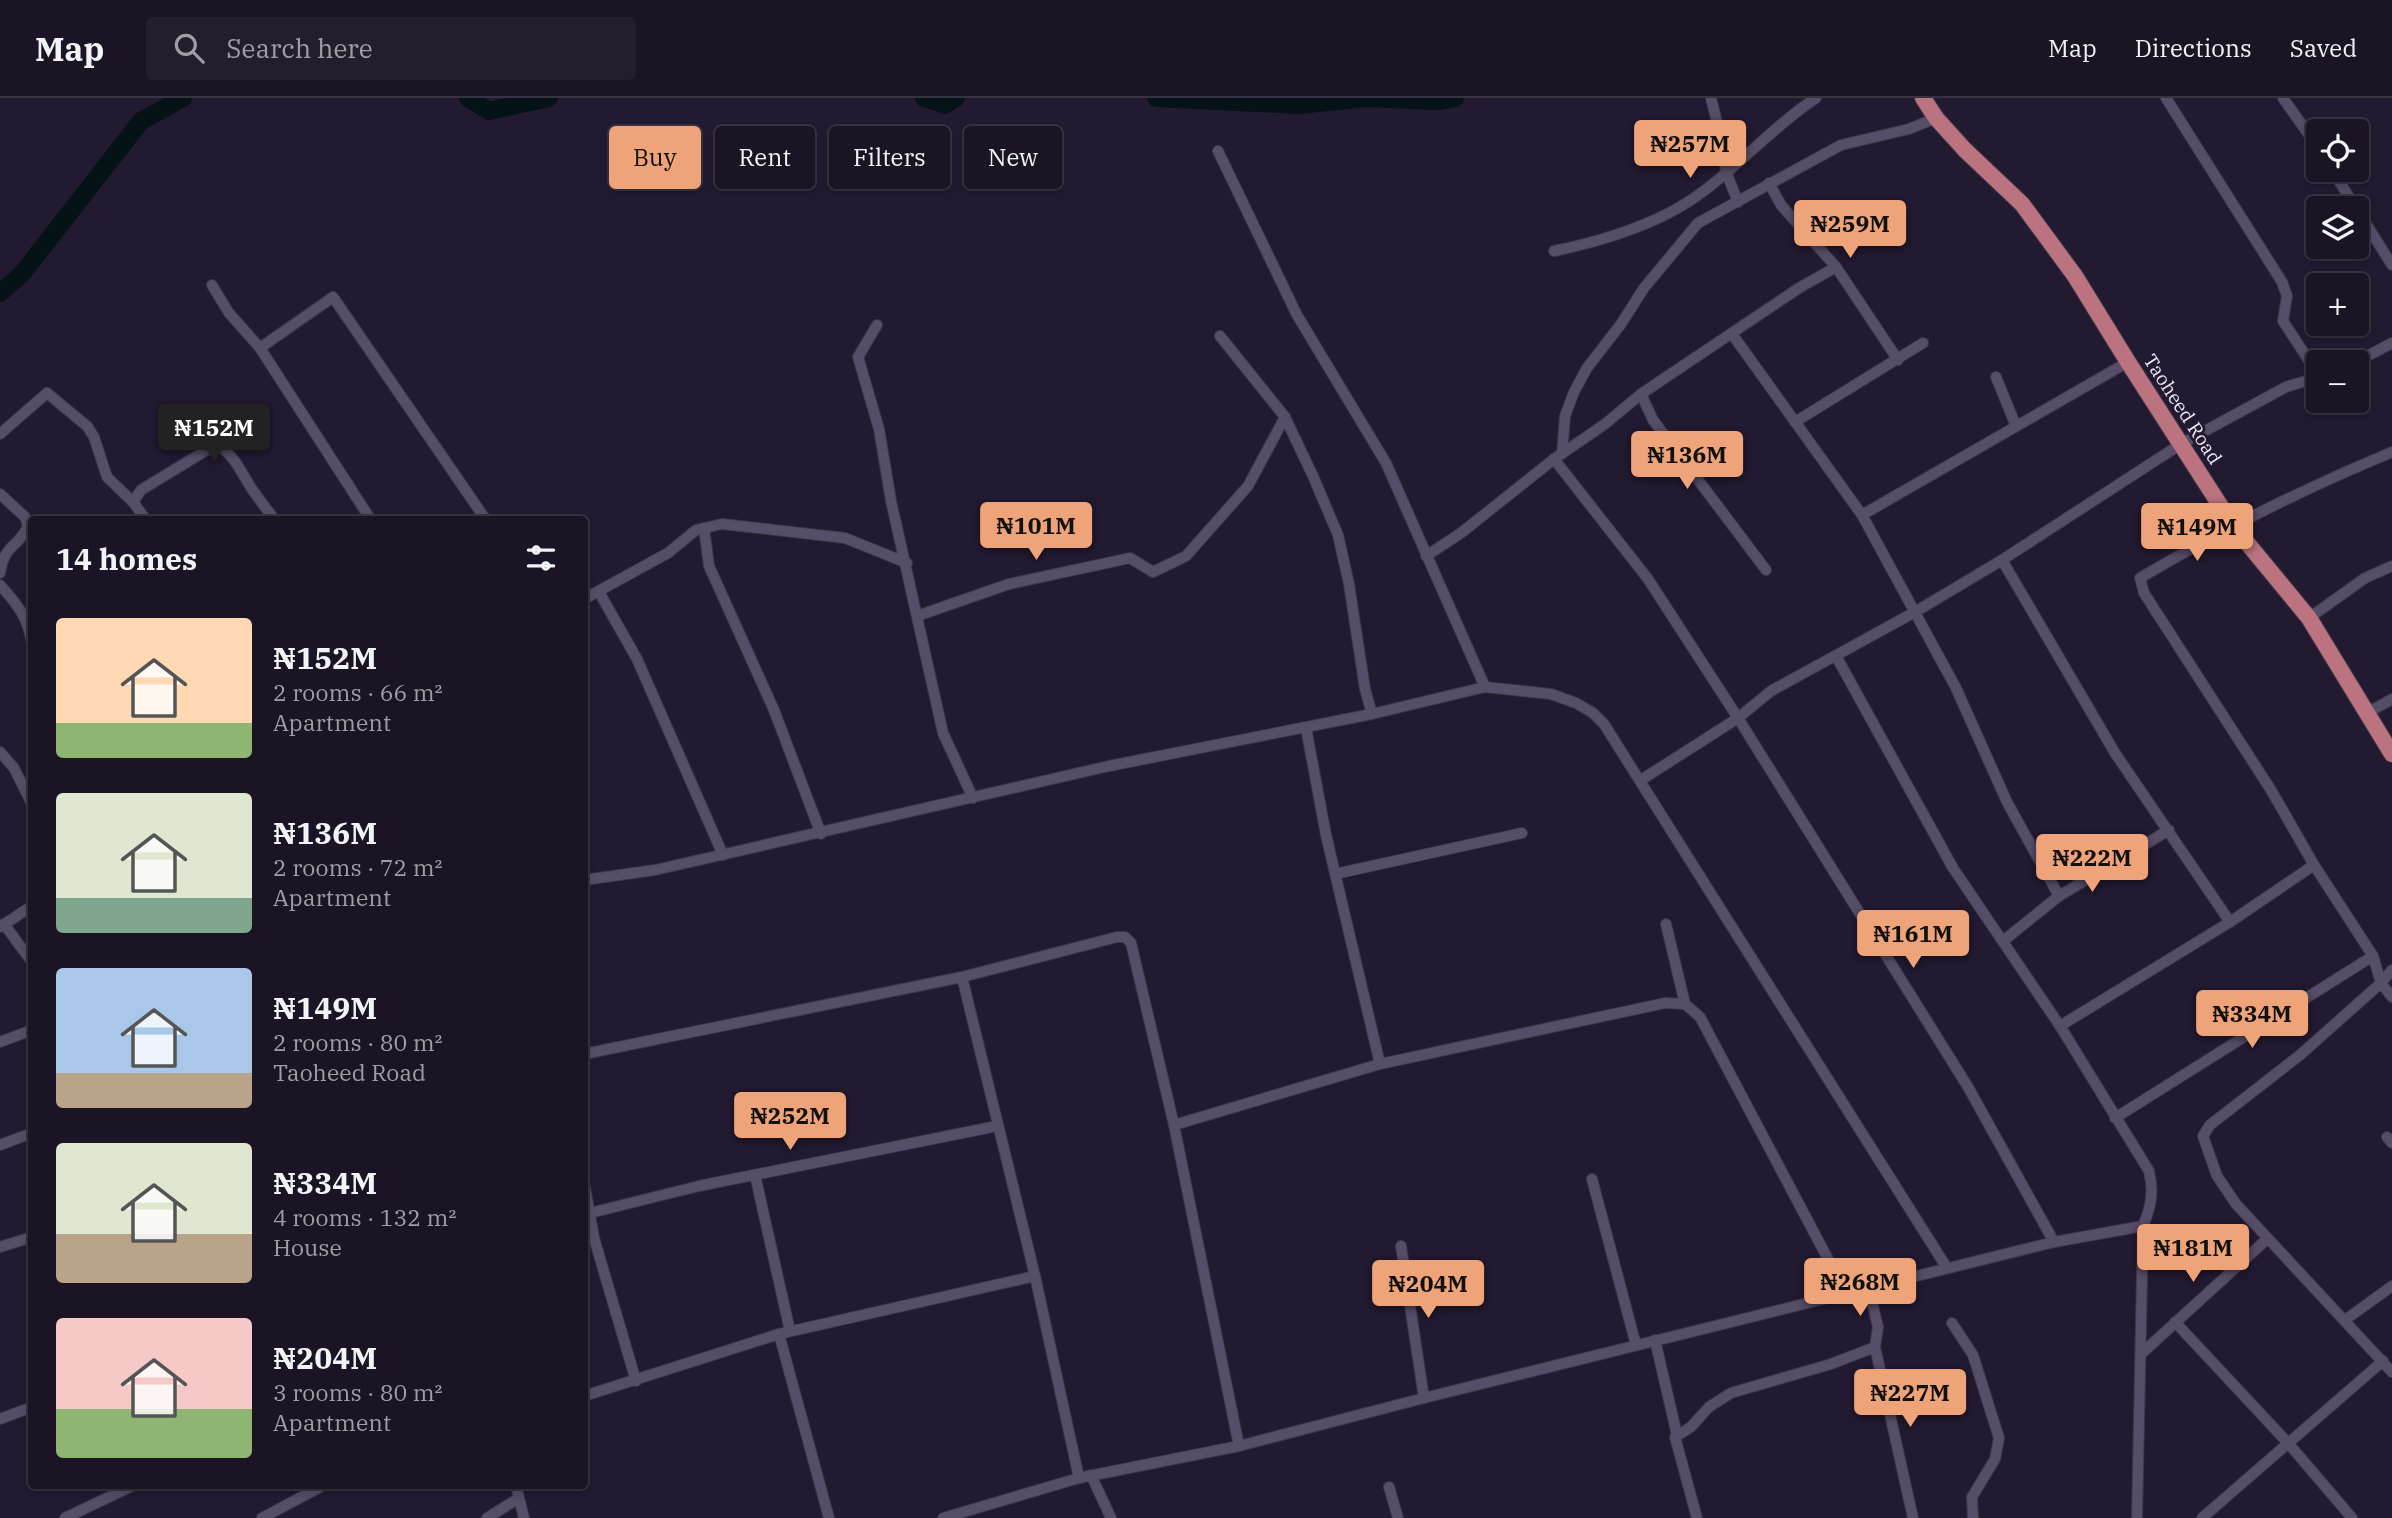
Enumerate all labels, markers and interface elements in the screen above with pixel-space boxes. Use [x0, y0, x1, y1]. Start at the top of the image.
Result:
search box [146, 17, 636, 80]
text: Map [35, 27, 104, 70]
icon: search [170, 29, 208, 67]
text: Search here [226, 31, 373, 65]
text: Map [2048, 32, 2097, 64]
text: Directions [2135, 32, 2252, 64]
text: Saved [2290, 32, 2357, 64]
map controls [2306, 119, 2369, 413]
button: locate [2306, 119, 2369, 182]
pin: ₦257M [1641, 120, 1739, 180]
chip: Buy [609, 126, 701, 189]
chip: Rent [715, 126, 815, 189]
chip: Filters [829, 126, 950, 189]
chip: New [964, 126, 1062, 189]
text: ₦257M [1650, 128, 1730, 158]
button: layers [2306, 196, 2369, 259]
pin: ₦259M [1801, 200, 1899, 260]
text: ₦259M [1810, 208, 1890, 238]
button: + [2306, 273, 2369, 336]
street label: Taoheed Road [2139, 349, 2227, 469]
button: − [2306, 350, 2369, 413]
pin: ₦152M [165, 404, 263, 464]
text: ₦152M [174, 412, 254, 442]
pin: ₦136M [1638, 432, 1736, 491]
text: ₦136M [1647, 439, 1727, 469]
pin: ₦101M [987, 503, 1085, 562]
pin: ₦149M [2148, 504, 2246, 563]
text: ₦101M [996, 510, 1076, 540]
text: ₦149M [2157, 511, 2237, 541]
text: 14 homes [56, 539, 197, 578]
icon: filters [522, 539, 560, 577]
text: ₦152M [273, 638, 377, 677]
icon: home [112, 646, 196, 730]
text: 2 rooms · 66 m² [273, 677, 443, 707]
text: Apartment [273, 707, 391, 737]
text: ₦136M [273, 813, 377, 852]
icon: home [112, 821, 196, 905]
pin: ₦222M [2043, 834, 2141, 894]
text: ₦222M [2052, 842, 2132, 872]
text: 2 rooms · 72 m² [273, 852, 443, 882]
text: Apartment [273, 882, 391, 912]
pin: ₦161M [1864, 910, 1962, 970]
text: ₦161M [1873, 918, 1953, 948]
text: ₦149M [273, 988, 377, 1027]
pin: ₦334M [2203, 990, 2301, 1050]
icon: home [112, 996, 196, 1080]
text: ₦334M [2212, 998, 2292, 1028]
text: 2 rooms · 80 m² [273, 1027, 443, 1057]
text: Taoheed Road [273, 1057, 426, 1087]
pin: ₦252M [741, 1093, 839, 1152]
text: ₦252M [750, 1100, 830, 1130]
text: ₦334M [273, 1163, 377, 1202]
icon: home [112, 1171, 196, 1255]
text: 4 rooms · 132 m² [273, 1202, 456, 1232]
pin: ₦181M [2144, 1224, 2242, 1284]
text: House [273, 1232, 342, 1262]
text: ₦181M [2153, 1232, 2233, 1262]
pin: ₦268M [1811, 1258, 1909, 1318]
pin: ₦204M [1379, 1260, 1477, 1320]
text: ₦268M [1820, 1266, 1900, 1296]
text: ₦204M [1388, 1268, 1468, 1298]
text: ₦204M [273, 1338, 377, 1377]
icon: home [112, 1346, 196, 1430]
pin: ₦227M [1861, 1370, 1959, 1429]
text: 3 rooms · 80 m² [273, 1377, 443, 1407]
text: ₦227M [1870, 1377, 1950, 1407]
text: Apartment [273, 1407, 391, 1437]

